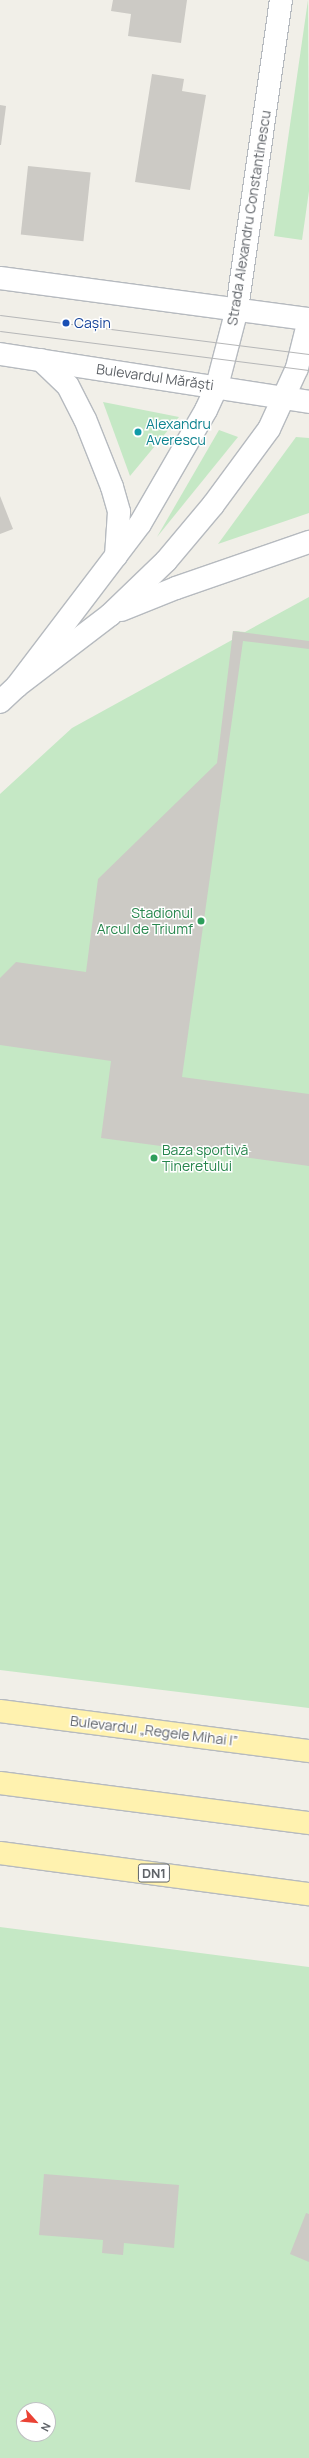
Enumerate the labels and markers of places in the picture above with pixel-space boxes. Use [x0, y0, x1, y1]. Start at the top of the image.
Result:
place label: Cașin [74, 315, 111, 331]
marker: Cașin [61, 318, 71, 328]
place label: Alexandru Averescu [146, 416, 211, 448]
marker: Alexandru Averescu [133, 427, 143, 437]
place label: Stadionul Arcul de Triumf [97, 905, 193, 938]
marker: Stadionul Arcul de Triumf [196, 916, 206, 926]
place label: Baza sportivă Tineretului [162, 1142, 248, 1174]
marker: Baza sportivă Tineretului [149, 1153, 159, 1163]

